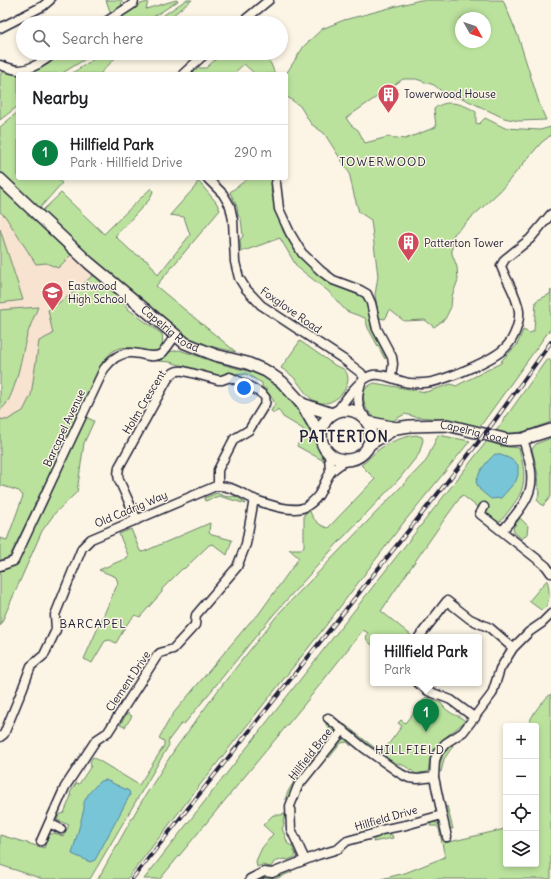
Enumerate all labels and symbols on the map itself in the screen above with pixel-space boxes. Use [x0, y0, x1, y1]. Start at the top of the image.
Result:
north arrow [455, 12, 491, 48]
building icon: Towerwood House [375, 81, 401, 114]
place label: Towerwood House [404, 87, 496, 101]
district label: TOWERWOOD [339, 154, 427, 169]
building icon: Patterton Tower [396, 230, 422, 263]
place label: Patterton Tower [424, 236, 504, 250]
school or university icon: Eastwood High School [39, 279, 65, 312]
place label: Eastwood High School [68, 279, 126, 306]
street label: Foxglove Road [258, 284, 325, 337]
street label: Capelrig Road [138, 302, 202, 355]
street label: Holm Crescent [119, 367, 169, 437]
your location [234, 378, 254, 398]
street label: Barcapel Avenue [40, 387, 88, 469]
street label: Capelrig Road [440, 418, 510, 447]
district label: PATTERTON [299, 427, 389, 446]
street label: Old Cadrig Way [92, 487, 170, 531]
district label: BARCAPEL [59, 616, 127, 631]
street label: Clement Drive [103, 648, 153, 714]
pin: 1 [413, 699, 439, 732]
street label: Hillfield Brae [285, 725, 335, 783]
district label: HILLFIELD [375, 742, 445, 757]
street label: Hillfield Drive [353, 802, 419, 834]

